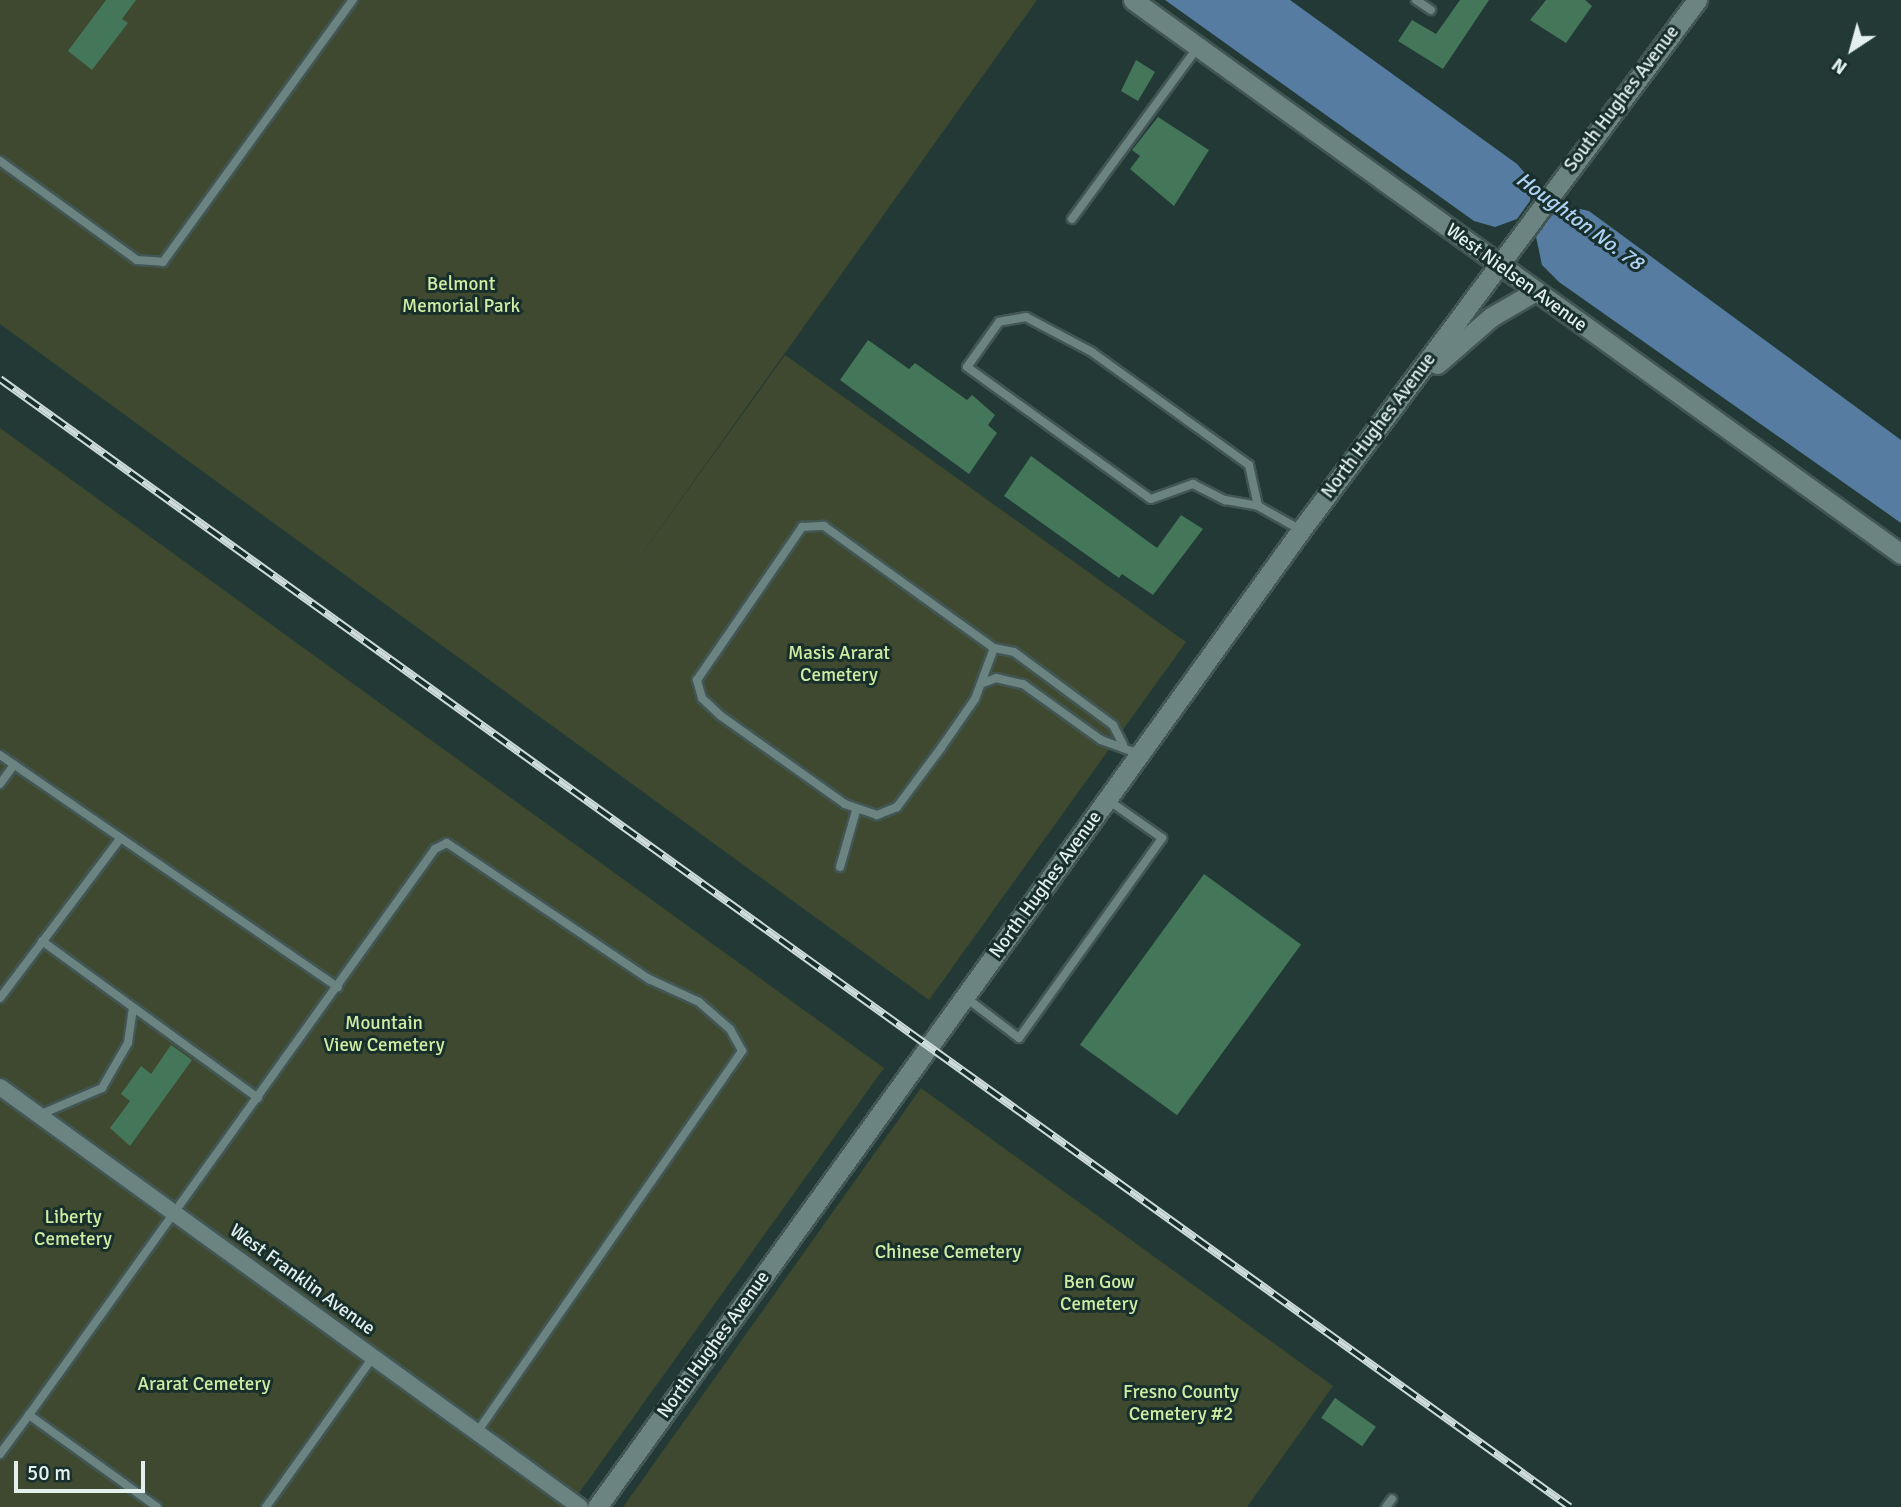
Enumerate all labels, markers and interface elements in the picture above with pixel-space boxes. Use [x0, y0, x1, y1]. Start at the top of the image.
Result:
north arrow [1817, 14, 1887, 84]
street label: South Hughes Avenue [1560, 21, 1684, 177]
text: N [1827, 52, 1852, 80]
water label: Houghton No. 78 [1511, 166, 1649, 276]
street label: West Nielsen Avenue [1441, 219, 1591, 337]
park label: Belmont Memorial Park [402, 274, 520, 318]
street label: North Hughes Avenue [1317, 349, 1441, 503]
park label: Masis Ararat Cemetery [788, 643, 890, 687]
street label: North Hughes Avenue [985, 807, 1107, 963]
park label: Mountain View Cemetery [323, 1013, 445, 1057]
park label: Liberty Cemetery [34, 1207, 112, 1251]
street label: West Franklin Avenue [225, 1220, 379, 1340]
park label: Chinese Cemetery [875, 1242, 1021, 1264]
street label: North Hughes Avenue [653, 1267, 775, 1423]
park label: Ben Gow Cemetery [1060, 1272, 1138, 1316]
park label: Ararat Cemetery [137, 1374, 271, 1396]
park label: Fresno County Cemetery #2 [1123, 1382, 1239, 1426]
scale bar [18, 1448, 149, 1492]
text: 50 m [27, 1460, 71, 1486]

